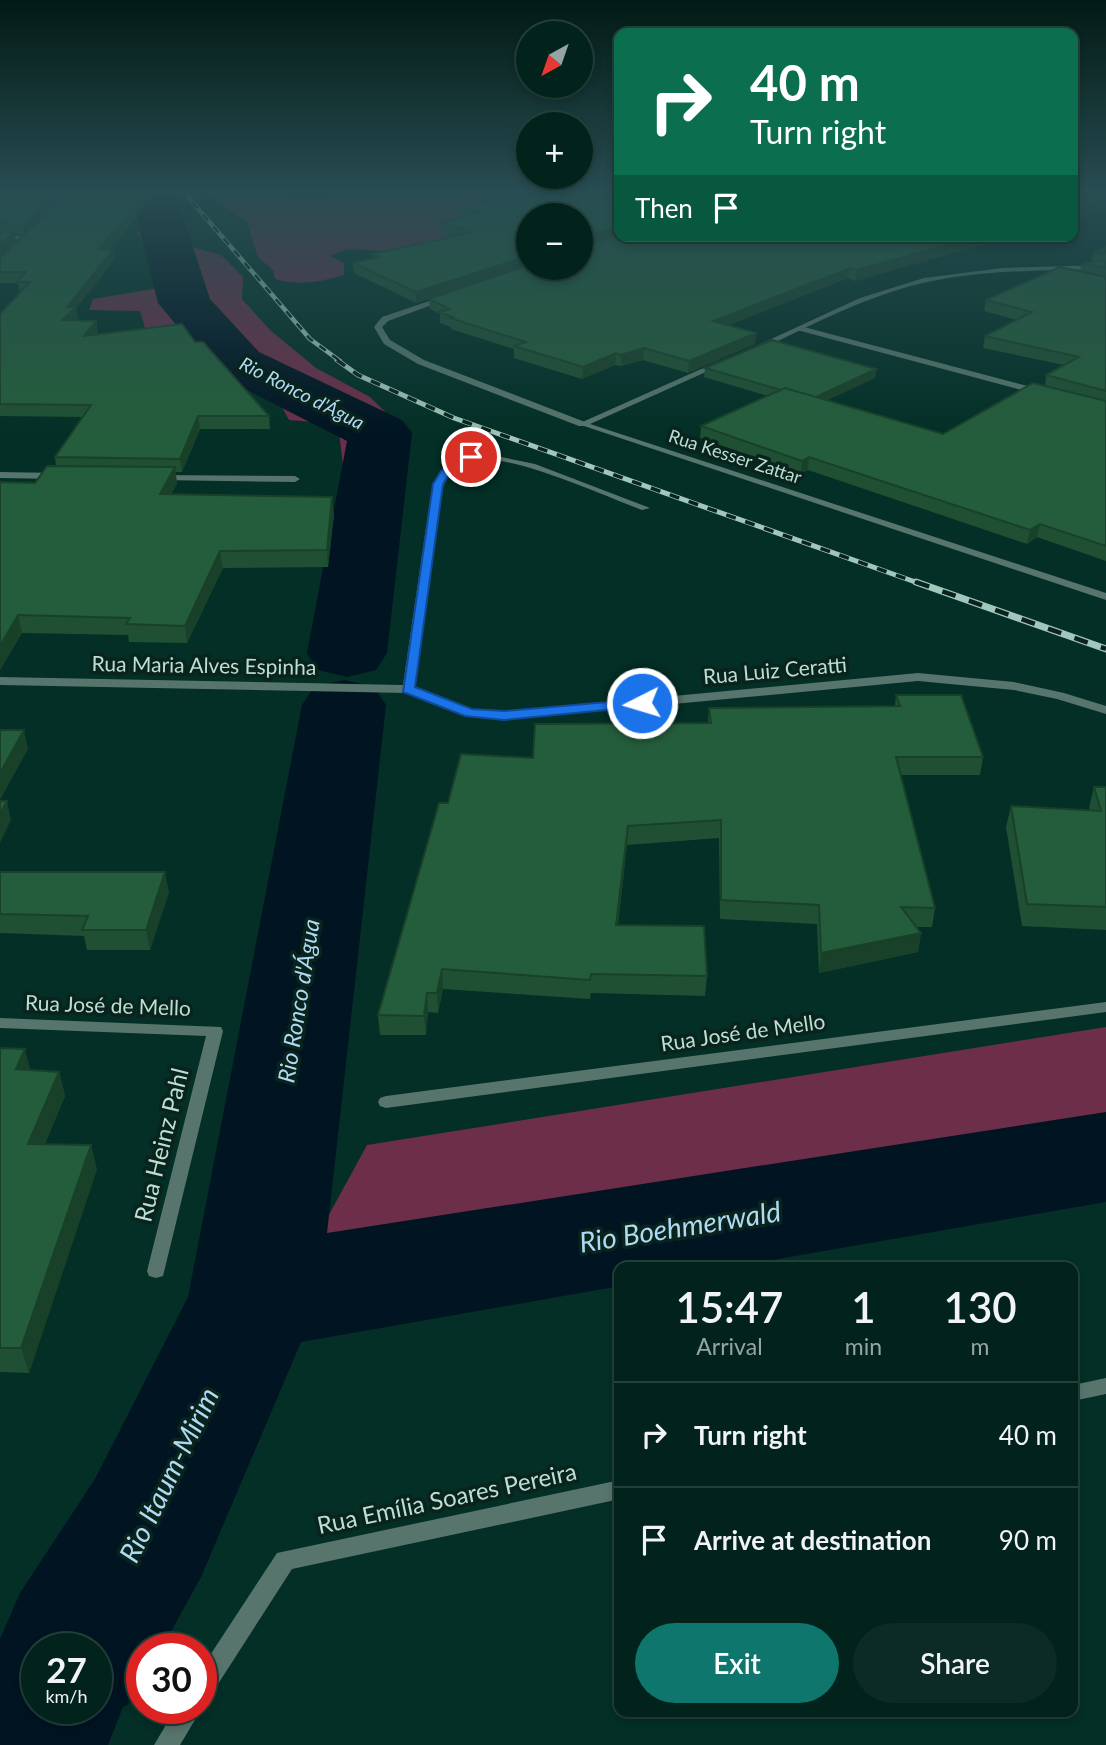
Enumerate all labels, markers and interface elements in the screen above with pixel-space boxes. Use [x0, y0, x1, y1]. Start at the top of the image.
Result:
north arrow [516, 21, 593, 98]
map controls [516, 21, 593, 280]
text: 40 m [750, 53, 860, 111]
icon: right [635, 56, 726, 147]
button: + [516, 112, 593, 189]
text: Turn right [750, 112, 886, 151]
icon: arrive [707, 189, 745, 227]
text: Then [635, 192, 693, 224]
button: − [516, 203, 593, 280]
water label: Rio Ronco d'Água [236, 351, 368, 434]
street label: Rua Kesser Zattar [666, 424, 805, 488]
pin [441, 427, 501, 487]
icon: arrive [452, 438, 490, 476]
street label: Rua Maria Alves Espinha [92, 650, 317, 679]
street label: Rua Luiz Ceratti [702, 651, 848, 688]
position arrow [605, 666, 679, 740]
water label: Rio Ronco d'Água [271, 917, 325, 1085]
street label: Rua José de Mello [25, 989, 191, 1020]
street label: Rua José de Mello [659, 1008, 827, 1055]
street label: Rua Heinz Pahl [127, 1065, 194, 1225]
water label: Rio Boehmerwald [577, 1193, 783, 1259]
text: 15:47 [675, 1282, 783, 1332]
text: 1 [851, 1282, 876, 1332]
text: 130 [944, 1282, 1017, 1332]
text: Arrival [696, 1332, 763, 1360]
text: min [845, 1332, 882, 1360]
text: m [971, 1332, 990, 1360]
water label: Rio Itaum-Mirim [111, 1382, 225, 1567]
icon: right [635, 1416, 673, 1454]
text: Turn right [694, 1419, 807, 1451]
text: 40 m [999, 1419, 1057, 1451]
street label: Rua Emília Soares Pereira [314, 1456, 579, 1539]
icon: arrive [635, 1521, 673, 1559]
text: Arrive at destination [694, 1524, 931, 1556]
text: 90 m [999, 1524, 1057, 1556]
button: Exit [635, 1623, 839, 1703]
button: Share [853, 1623, 1057, 1703]
speed limit sign: 30 [126, 1633, 217, 1724]
text: 27 [46, 1648, 87, 1690]
text: km/h [45, 1685, 88, 1707]

